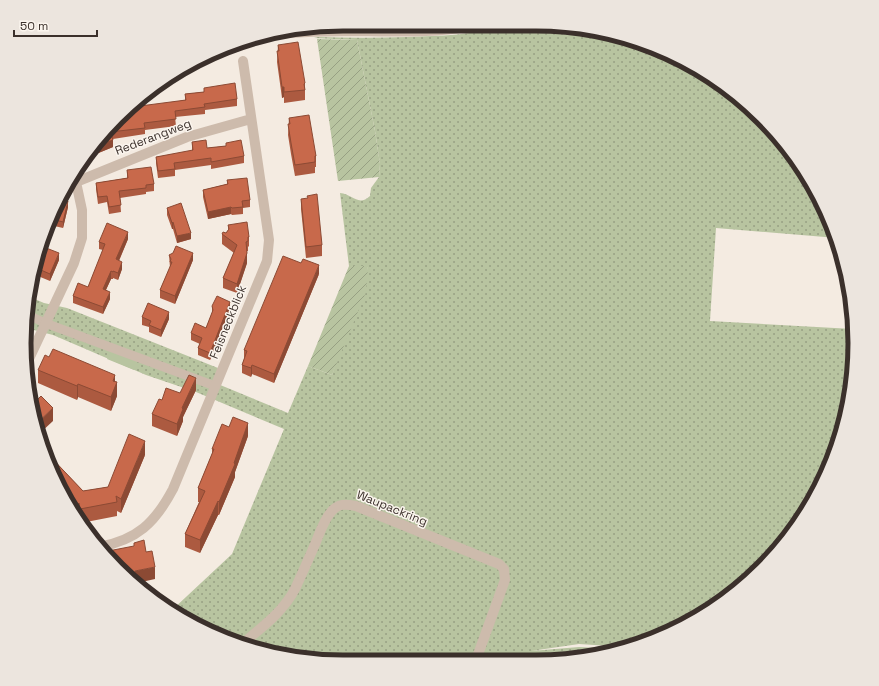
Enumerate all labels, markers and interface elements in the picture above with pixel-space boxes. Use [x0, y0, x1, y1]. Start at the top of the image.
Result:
scale bar [14, 12, 97, 38]
text: 50 m [20, 18, 48, 34]
street label: Rederangweg [113, 115, 193, 159]
street label: Feisneckblick [206, 282, 250, 361]
street label: Waupackring [354, 487, 430, 529]

